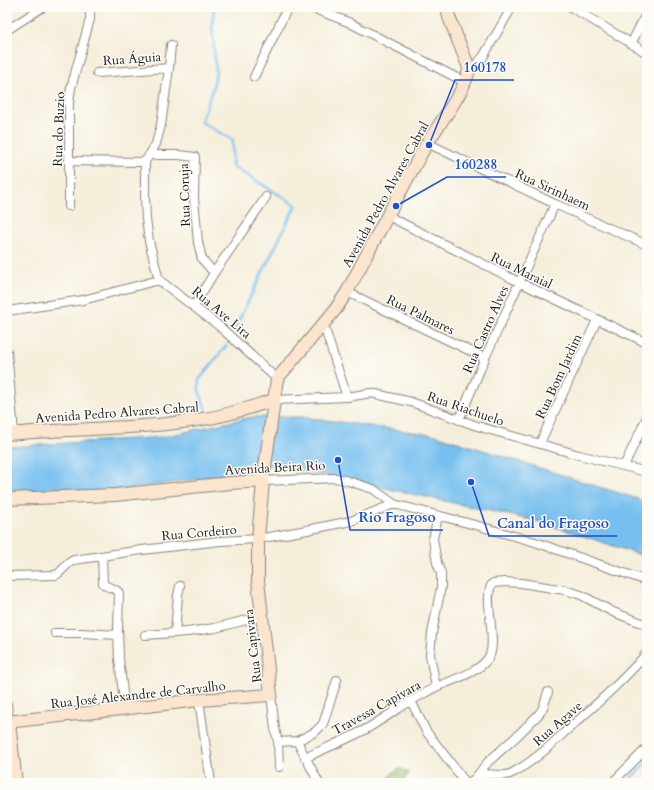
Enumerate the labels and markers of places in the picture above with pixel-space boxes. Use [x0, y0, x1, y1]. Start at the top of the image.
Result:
callout: 160178 [455, 54, 514, 80]
callout: 160288 [447, 151, 506, 177]
callout: Rio Fragoso [350, 504, 443, 530]
callout: Canal do Fragoso [489, 510, 617, 536]

